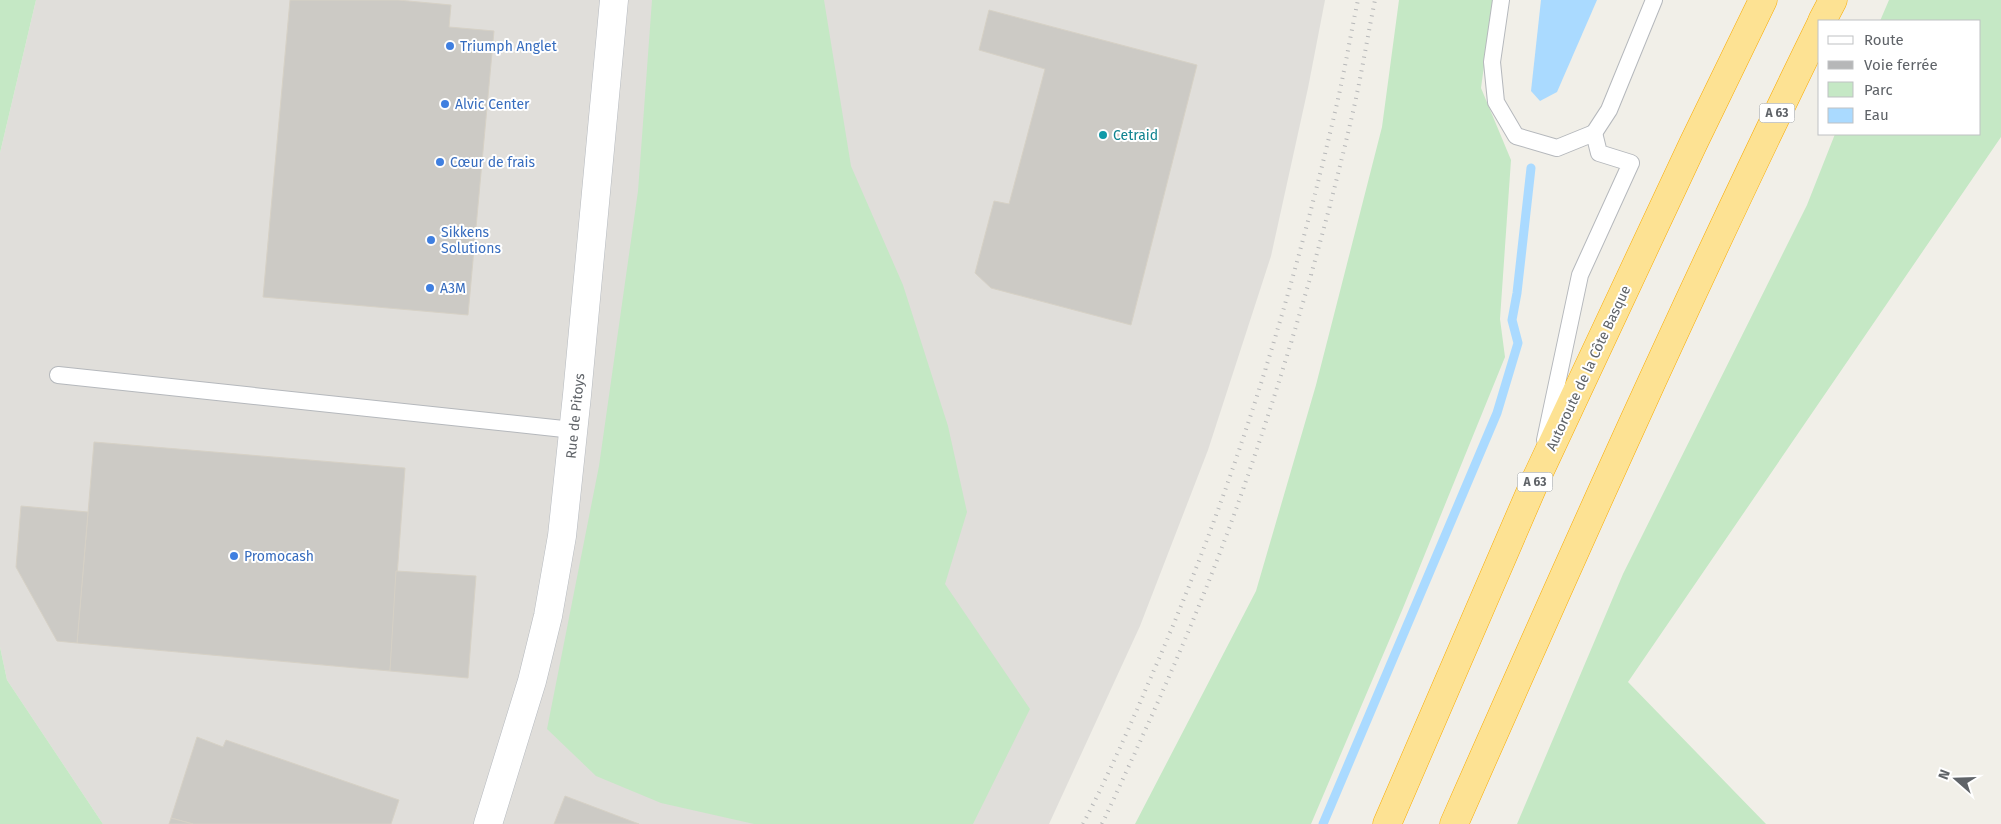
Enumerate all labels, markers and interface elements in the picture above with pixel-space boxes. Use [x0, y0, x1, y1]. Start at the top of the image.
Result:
legend [1818, 20, 1981, 135]
text: Route [1864, 31, 1904, 49]
place label: Triumph Anglet [460, 38, 558, 55]
marker: Triumph Anglet [444, 40, 456, 52]
text: Voie ferrée [1864, 56, 1938, 74]
text: Parc [1864, 81, 1893, 99]
place label: Alvic Center [455, 96, 530, 113]
marker: Alvic Center [439, 98, 451, 110]
road number: A 63 [1760, 104, 1794, 122]
text: Eau [1864, 106, 1889, 124]
place label: Cetraid [1113, 127, 1158, 144]
marker: Cetraid [1097, 129, 1109, 141]
place label: Cœur de frais [450, 154, 536, 171]
marker: Cœur de frais [434, 156, 446, 168]
place label: Sikkens Solutions [441, 224, 501, 257]
marker: Sikkens Solutions [425, 234, 437, 246]
place label: A3M [440, 280, 466, 297]
marker: A3M [424, 282, 436, 294]
street label: Autoroute de la Côte Basque [1543, 283, 1634, 454]
street label: Rue de Pitoys [563, 372, 588, 460]
road number: A 63 [1518, 472, 1552, 492]
place label: Promocash [244, 548, 314, 565]
marker: Promocash [228, 550, 240, 562]
north arrow [1931, 754, 1981, 804]
text: N [1935, 767, 1954, 782]

